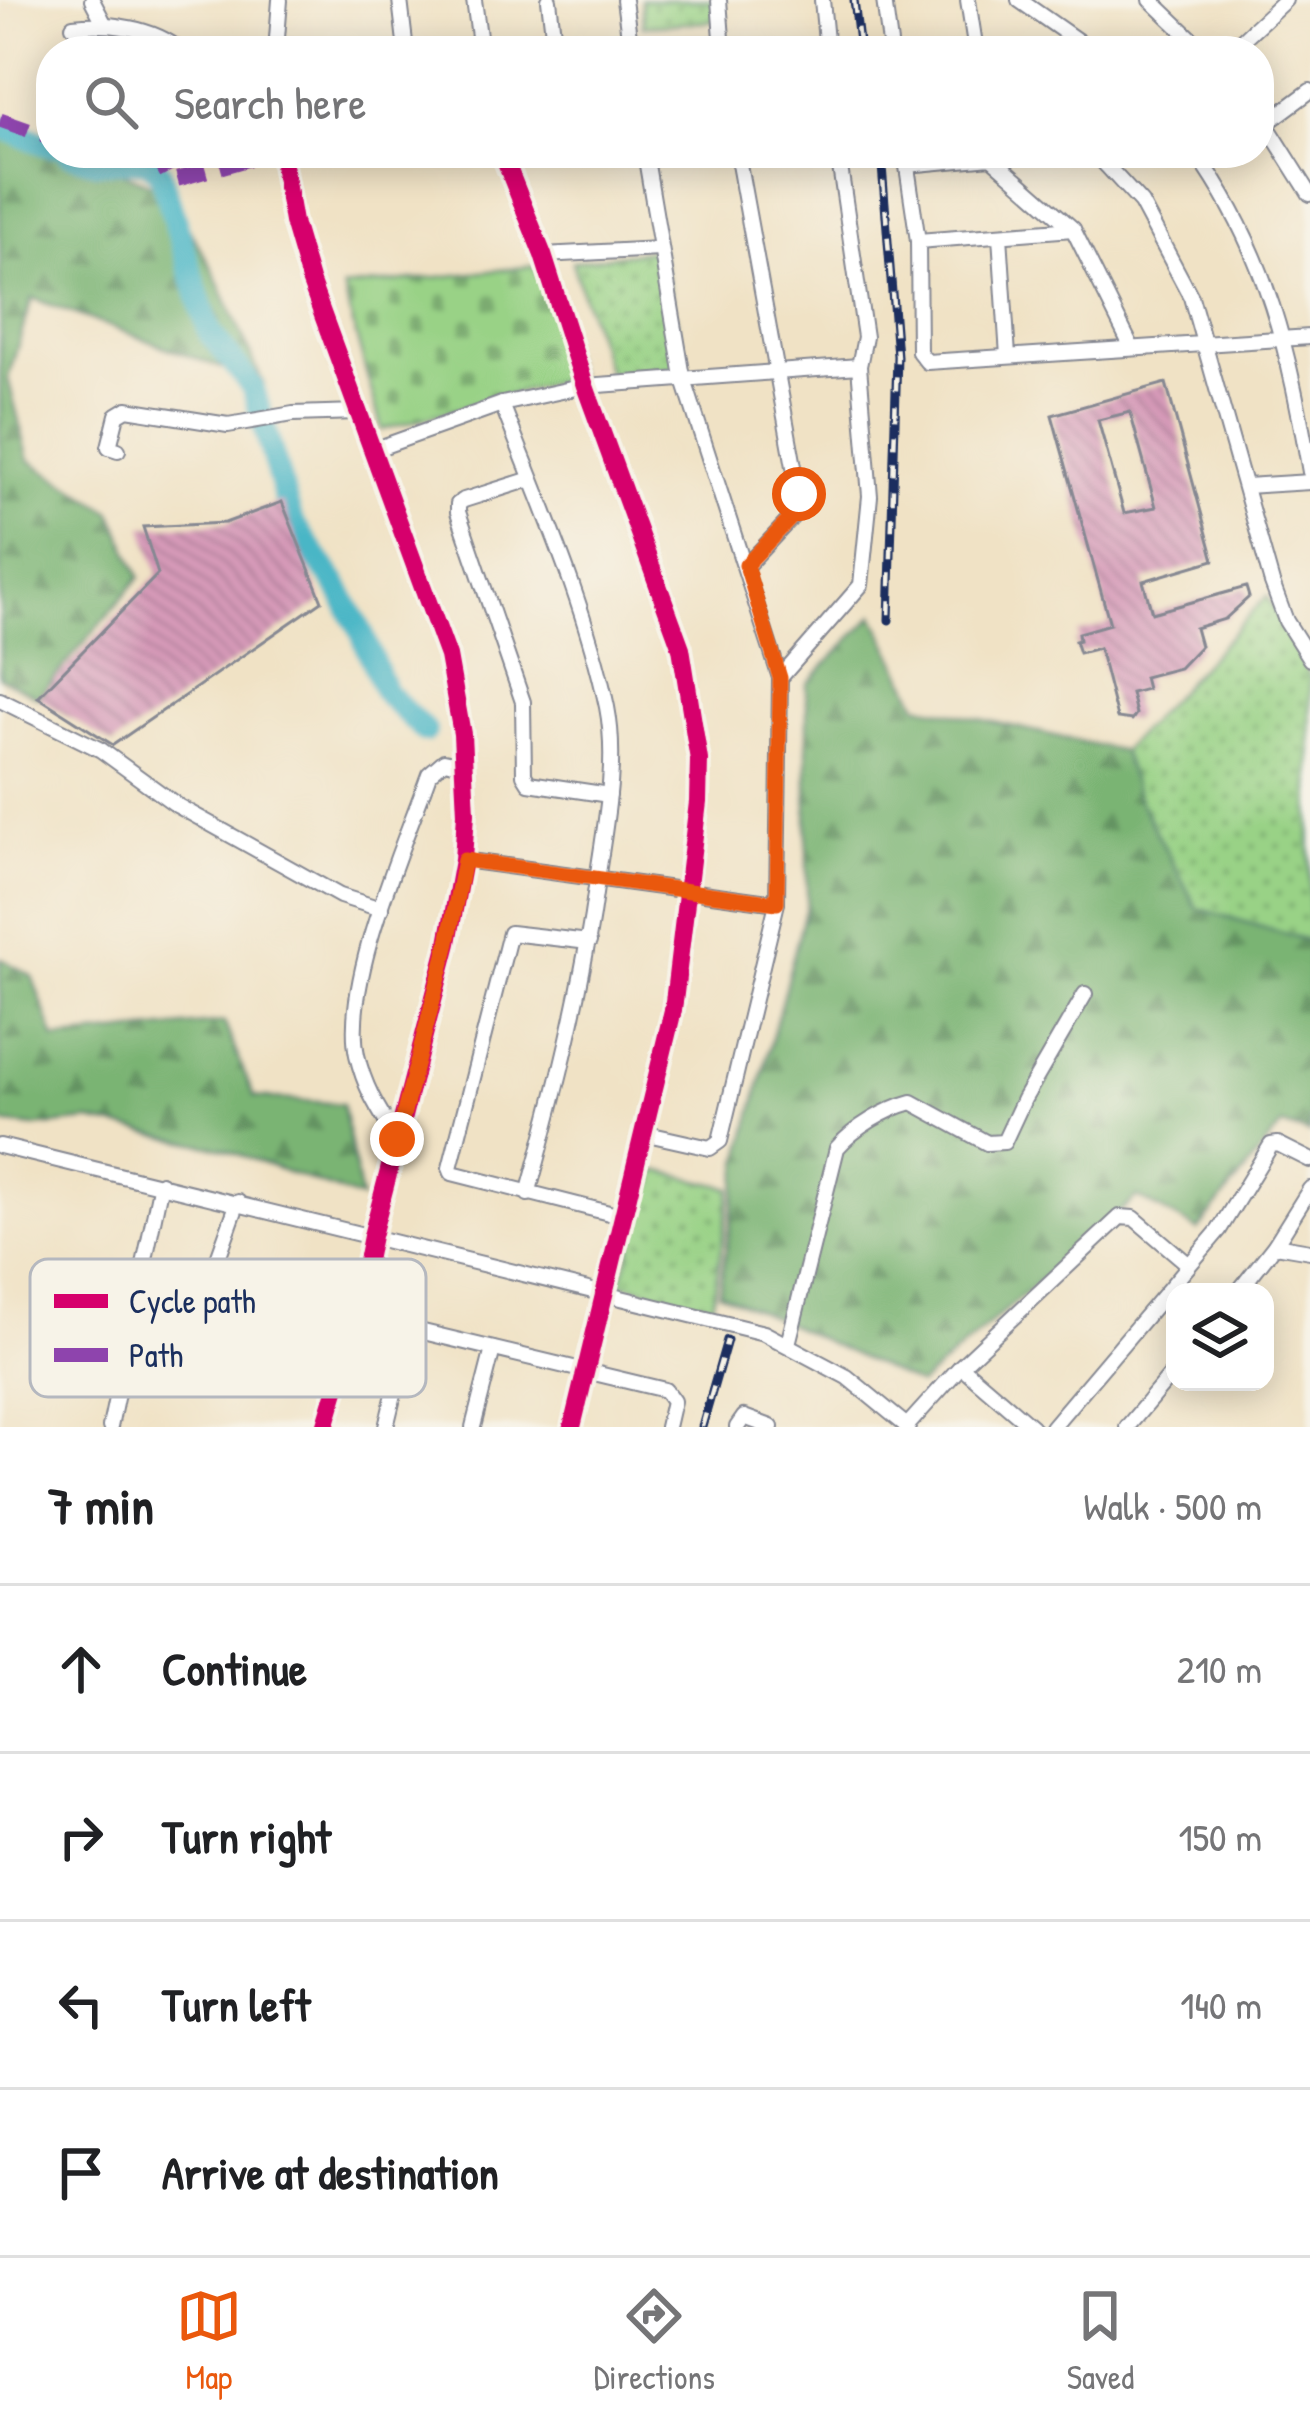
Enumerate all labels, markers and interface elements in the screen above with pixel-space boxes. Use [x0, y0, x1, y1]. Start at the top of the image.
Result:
search box [36, 36, 1274, 168]
icon: search [78, 69, 144, 135]
text: Search here [174, 72, 366, 133]
route start [772, 467, 826, 521]
route end [370, 1112, 424, 1166]
legend [30, 1259, 426, 1397]
text: Cycle path [129, 1279, 256, 1324]
map controls [1166, 1283, 1274, 1391]
button: layers [1166, 1283, 1274, 1391]
text: Path [129, 1333, 183, 1377]
text: 7 min [48, 1471, 154, 1540]
text: Walk · 500 m [1083, 1479, 1262, 1532]
icon: ahead [48, 1636, 114, 1702]
text: Continue [162, 1638, 307, 1699]
text: 210 m [1177, 1642, 1262, 1695]
icon: right [48, 1804, 114, 1870]
text: Turn right [162, 1806, 331, 1867]
text: 150 m [1178, 1810, 1262, 1863]
icon: left [48, 1972, 114, 2038]
text: Turn left [162, 1974, 311, 2035]
text: 140 m [1180, 1978, 1262, 2031]
icon: arrive [48, 2140, 114, 2206]
text: Arrive at destination [162, 2142, 499, 2203]
tab: Map [176, 2283, 242, 2399]
tab: Directions [594, 2283, 715, 2399]
tab: Saved [1067, 2283, 1134, 2399]

